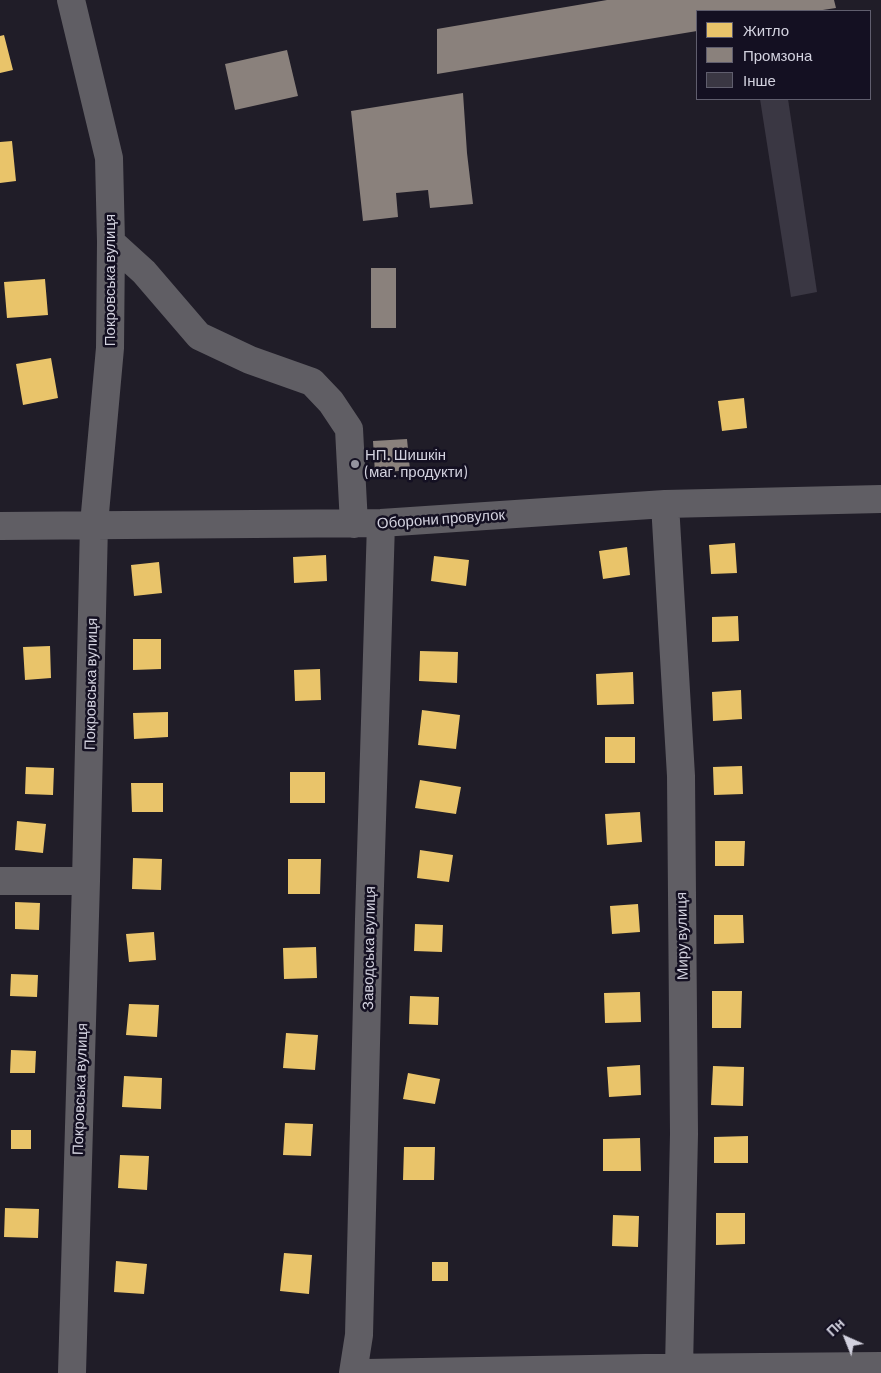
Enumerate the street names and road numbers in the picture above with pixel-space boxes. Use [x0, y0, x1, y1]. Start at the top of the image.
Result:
street label: Покровська вулиця [101, 214, 119, 346]
street label: Оборони провулок [376, 506, 506, 532]
street label: Покровська вулиця [81, 618, 101, 750]
street label: Заводська вулиця [359, 886, 379, 1010]
street label: Миру вулиця [672, 892, 692, 980]
street label: Покровська вулиця [69, 1023, 91, 1155]

